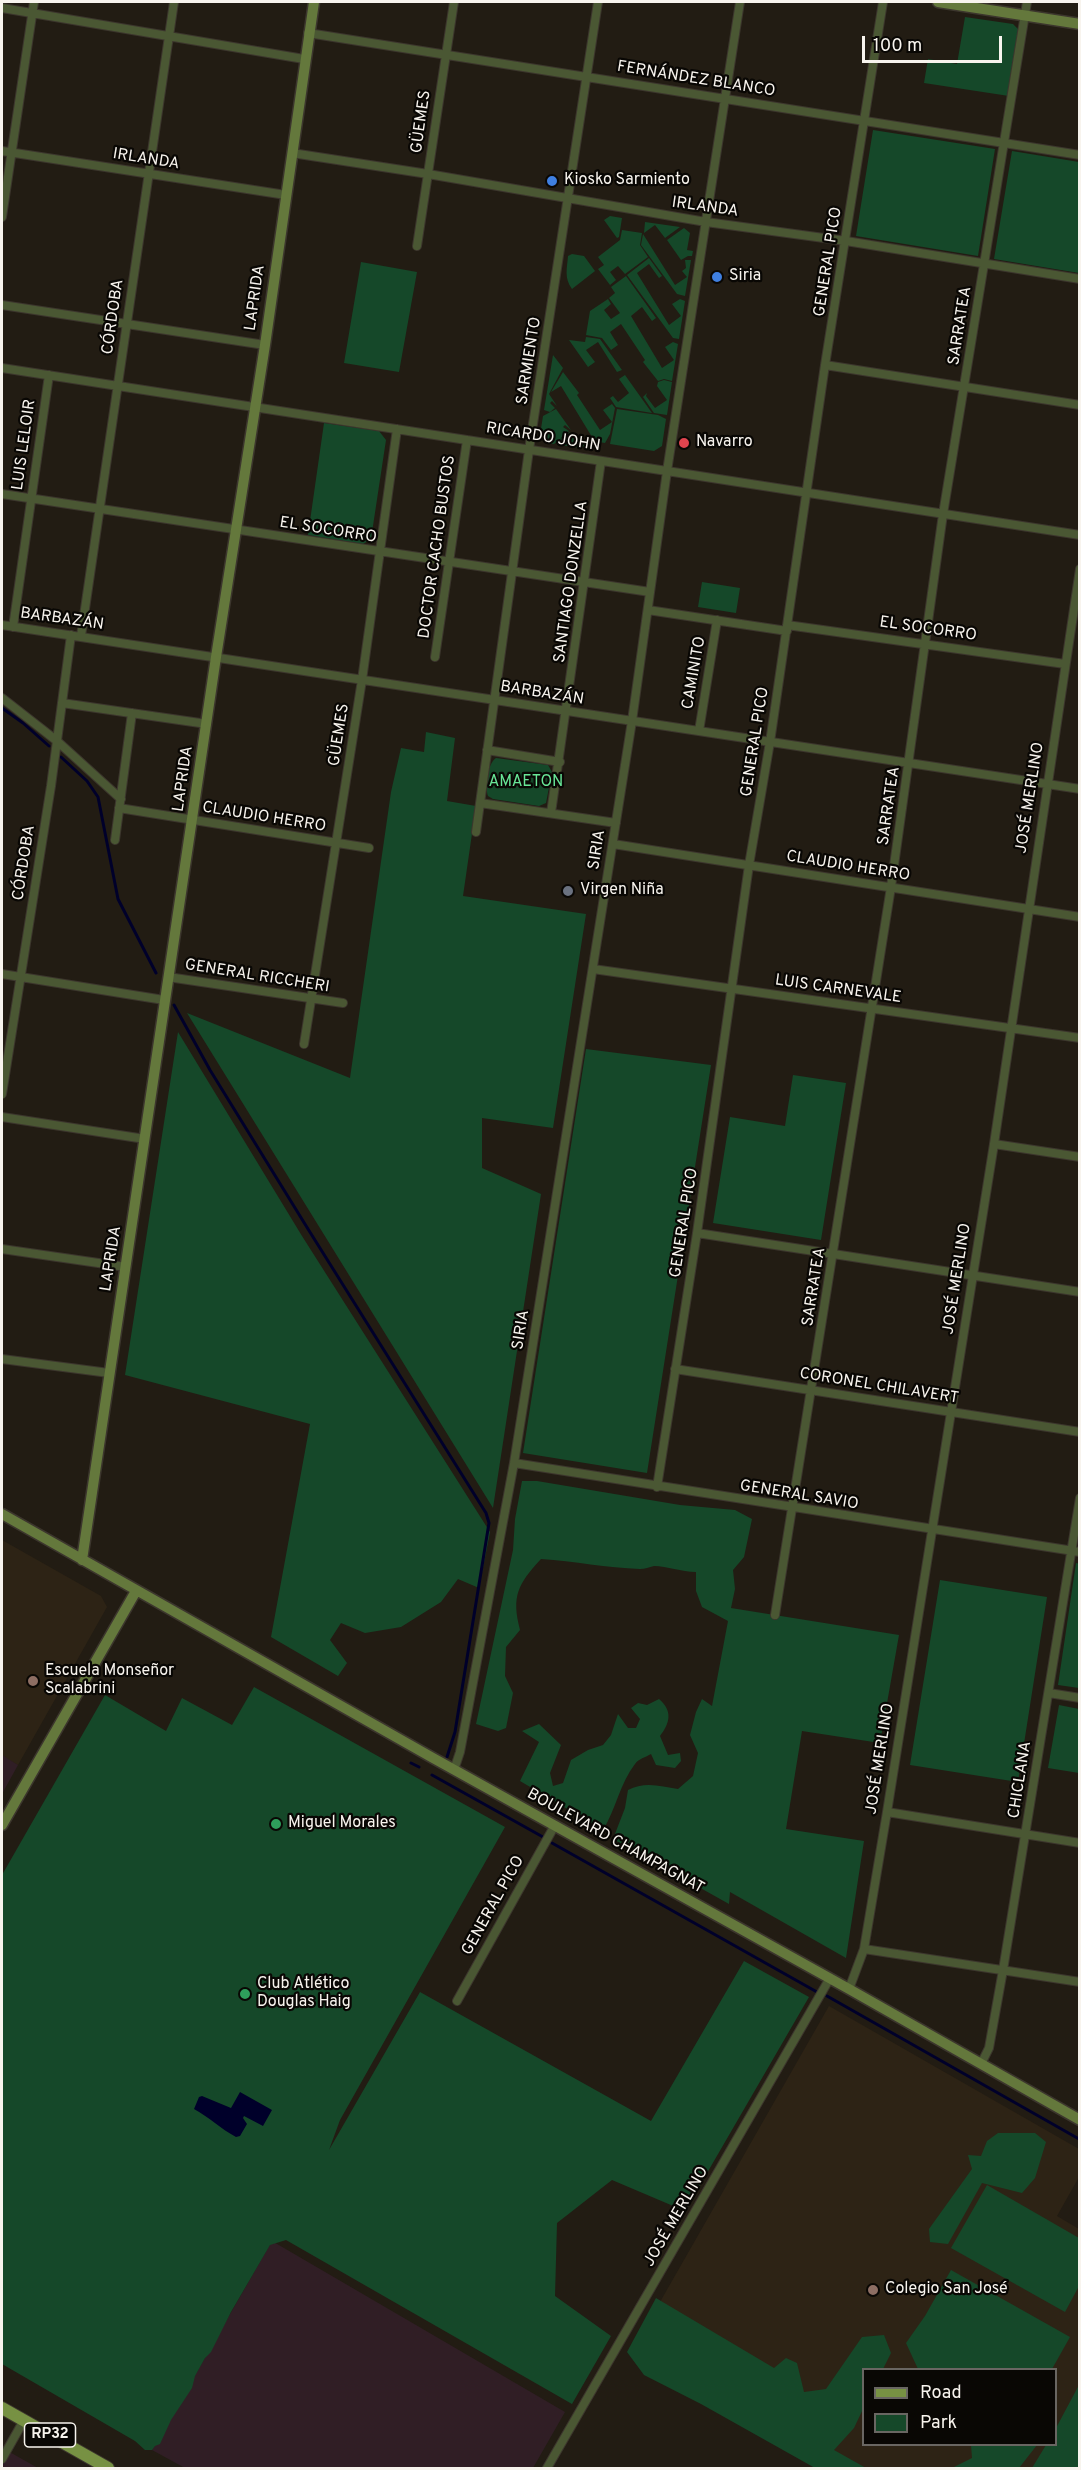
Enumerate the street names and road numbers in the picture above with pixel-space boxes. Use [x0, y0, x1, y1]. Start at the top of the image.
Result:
street label: FERNÁNDEZ BLANCO [616, 58, 776, 102]
street label: GÜEMES [408, 89, 436, 155]
street label: IRLANDA [111, 145, 181, 175]
street label: IRLANDA [670, 194, 740, 222]
street label: GENERAL PICO [811, 206, 847, 318]
street label: LAPRIDA [242, 264, 270, 332]
street label: CÓRDOBA [99, 278, 129, 356]
street label: SARRATEA [945, 285, 977, 367]
street label: SARMIENTO [514, 316, 546, 406]
street label: LUIS LELOIR [9, 398, 41, 492]
street label: RICARDO JOHN [484, 419, 602, 457]
street label: DOCTOR CACHO BUSTOS [416, 454, 460, 640]
street label: SANTIAGO DONZELLA [551, 500, 593, 664]
street label: EL SOCORRO [278, 514, 378, 548]
street label: BARBAZÁN [19, 605, 105, 635]
street label: EL SOCORRO [878, 614, 978, 646]
street label: CAMINITO [679, 635, 711, 711]
street label: BARBAZÁN [499, 678, 585, 710]
street label: GENERAL PICO [738, 686, 774, 798]
street label: GÜEMES [326, 702, 354, 768]
street label: JOSÉ MERLINO [1013, 741, 1049, 855]
street label: LAPRIDA [170, 745, 198, 813]
street label: SARRATEA [875, 765, 905, 847]
street label: CLAUDIO HERRO [201, 799, 327, 837]
street label: CÓRDOBA [10, 824, 40, 902]
street label: SIRIA [585, 829, 611, 871]
street label: CLAUDIO HERRO [785, 848, 911, 886]
street label: GENERAL RICCHERI [183, 956, 331, 998]
street label: LUIS CARNEVALE [774, 972, 902, 1008]
street label: GENERAL PICO [667, 1167, 703, 1279]
street label: JOSÉ MERLINO [940, 1222, 976, 1336]
street label: LAPRIDA [97, 1225, 127, 1293]
street label: SARRATEA [799, 1246, 831, 1328]
street label: SIRIA [509, 1309, 535, 1351]
street label: CORONEL CHILAVERT [798, 1365, 960, 1409]
street label: GENERAL SAVIO [738, 1477, 860, 1515]
street label: JOSÉ MERLINO [863, 1702, 899, 1816]
street label: CHICLANA [1005, 1740, 1037, 1820]
street label: BOULEVARD CHAMPAGNAT [523, 1785, 707, 1899]
street label: GENERAL PICO [459, 1853, 529, 1959]
street label: JOSÉ MERLINO [641, 2163, 713, 2271]
road number: RP32 [25, 2423, 76, 2447]

